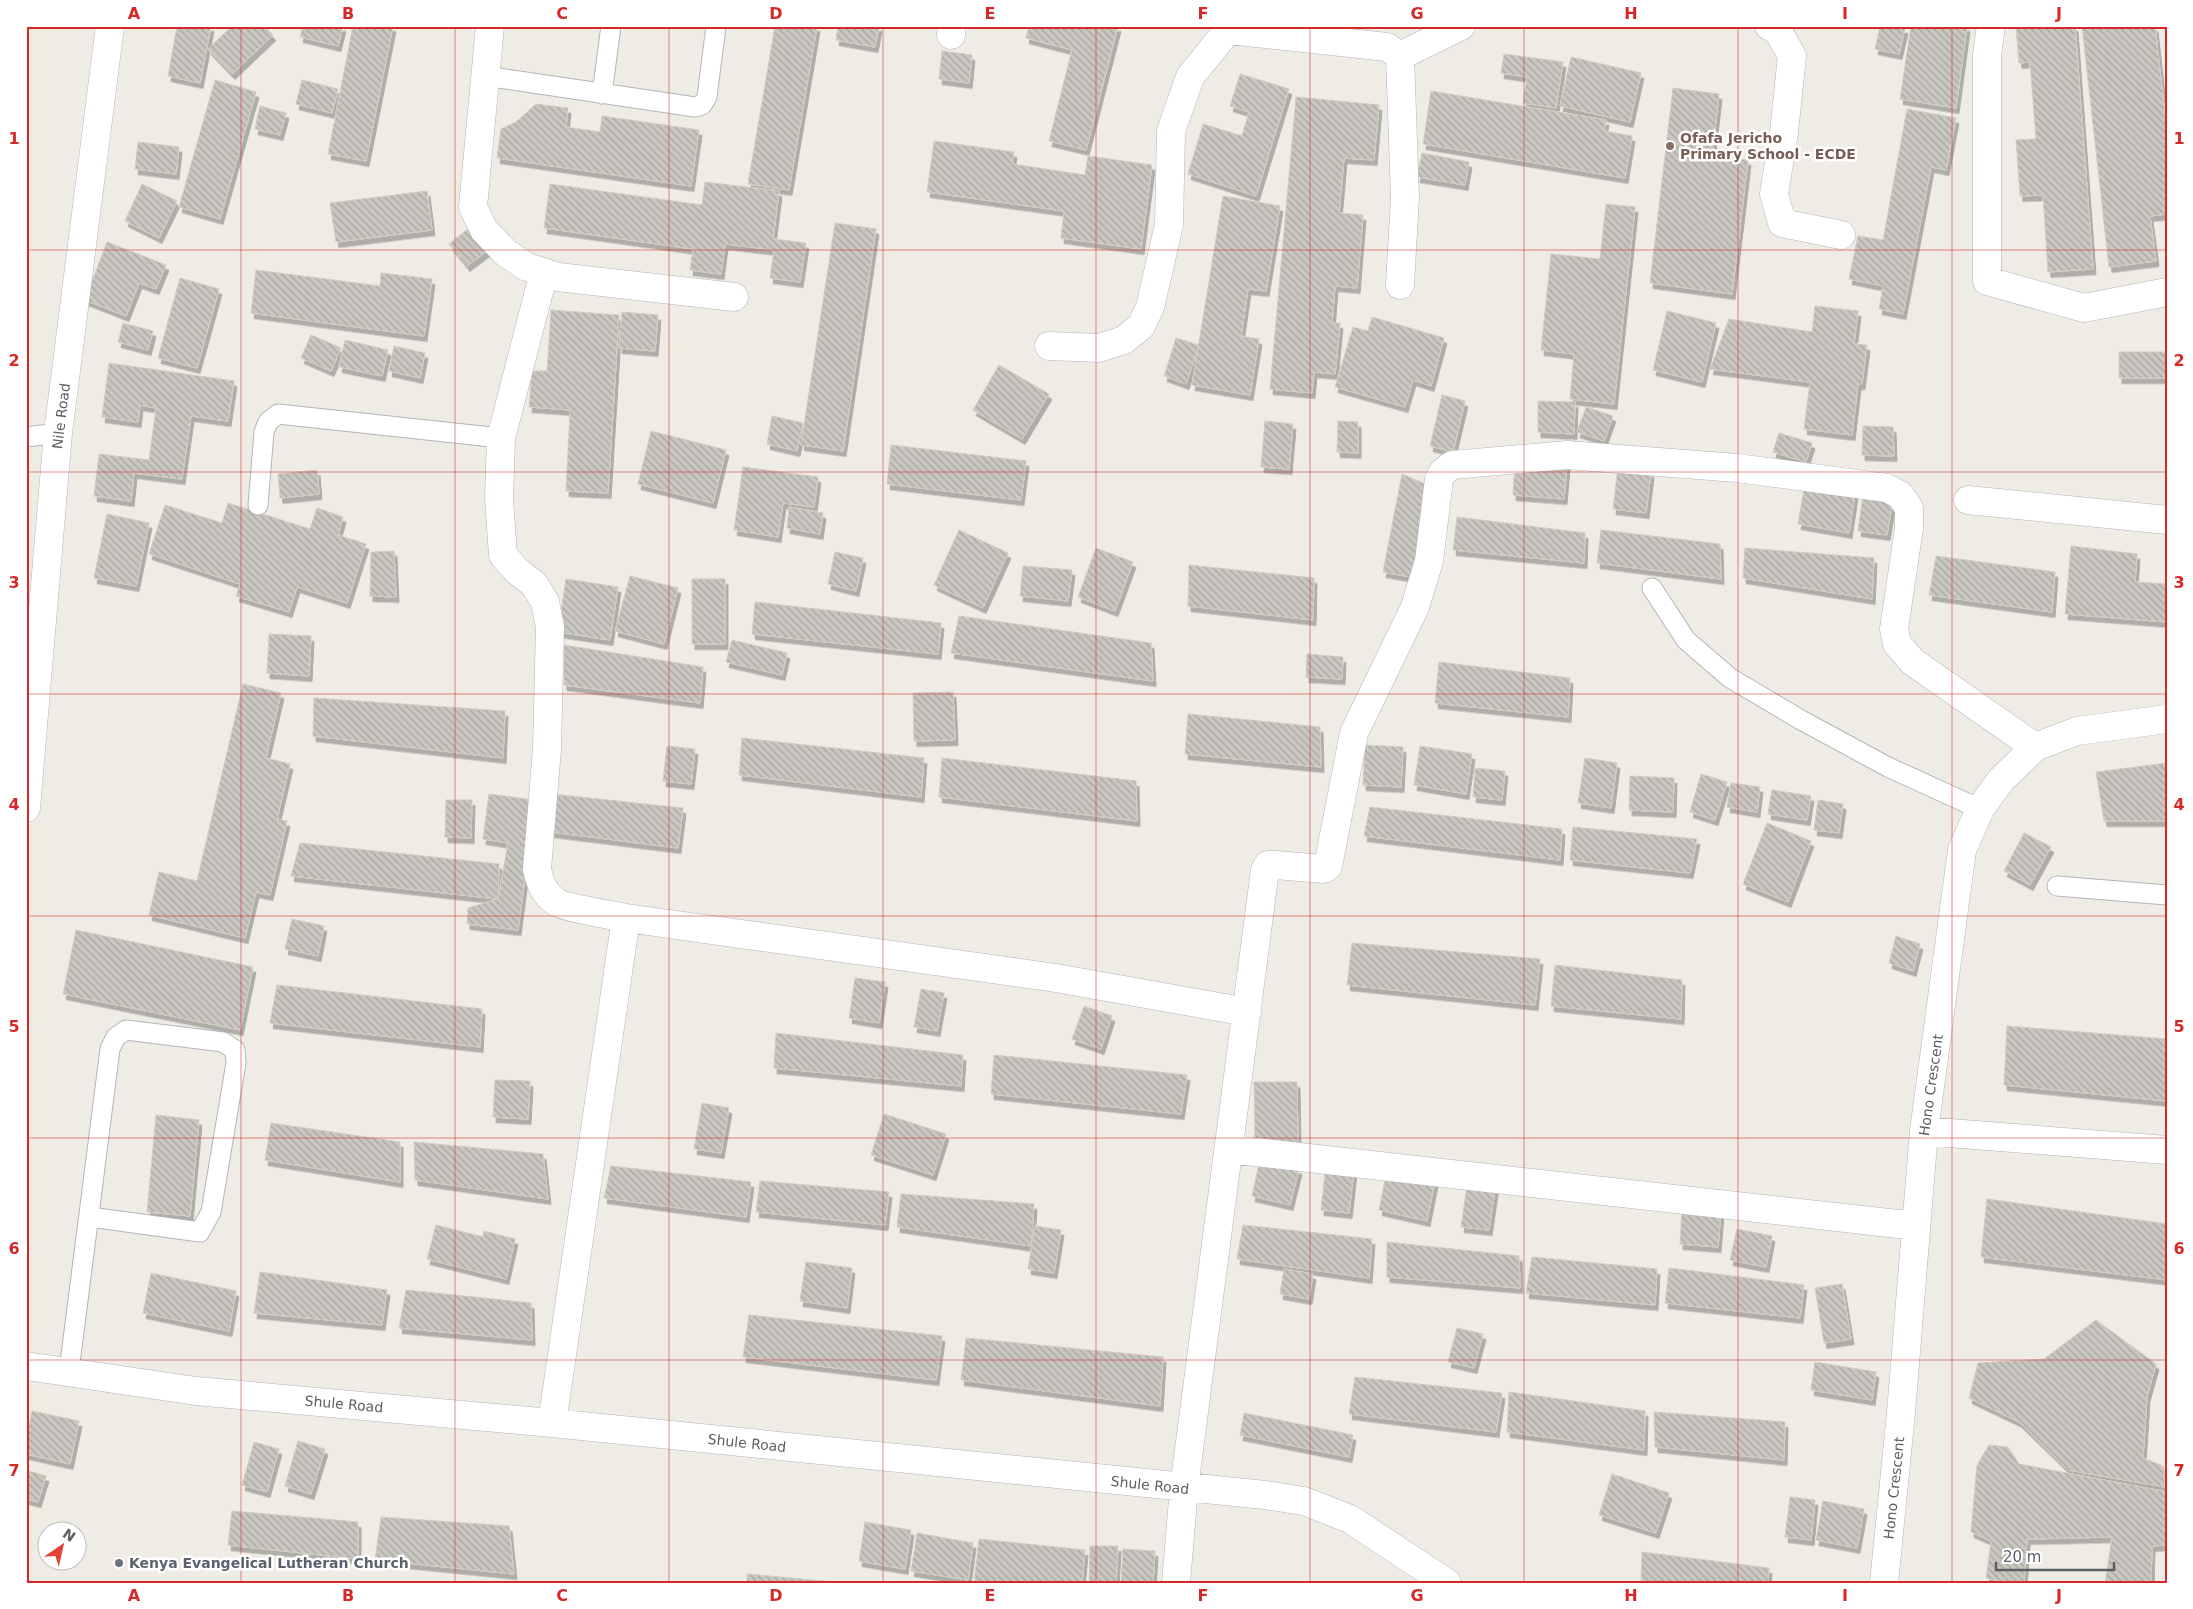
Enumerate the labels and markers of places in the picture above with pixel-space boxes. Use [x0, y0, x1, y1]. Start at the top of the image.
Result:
place label: Ofafa Jericho Primary School - ECDE [1680, 130, 1856, 162]
marker: Ofafa Jericho Primary School - ECDE [1664, 140, 1676, 152]
place label: Kenya Evangelical Lutheran Church [129, 1555, 409, 1571]
marker: Kenya Evangelical Lutheran Church [113, 1557, 125, 1569]

